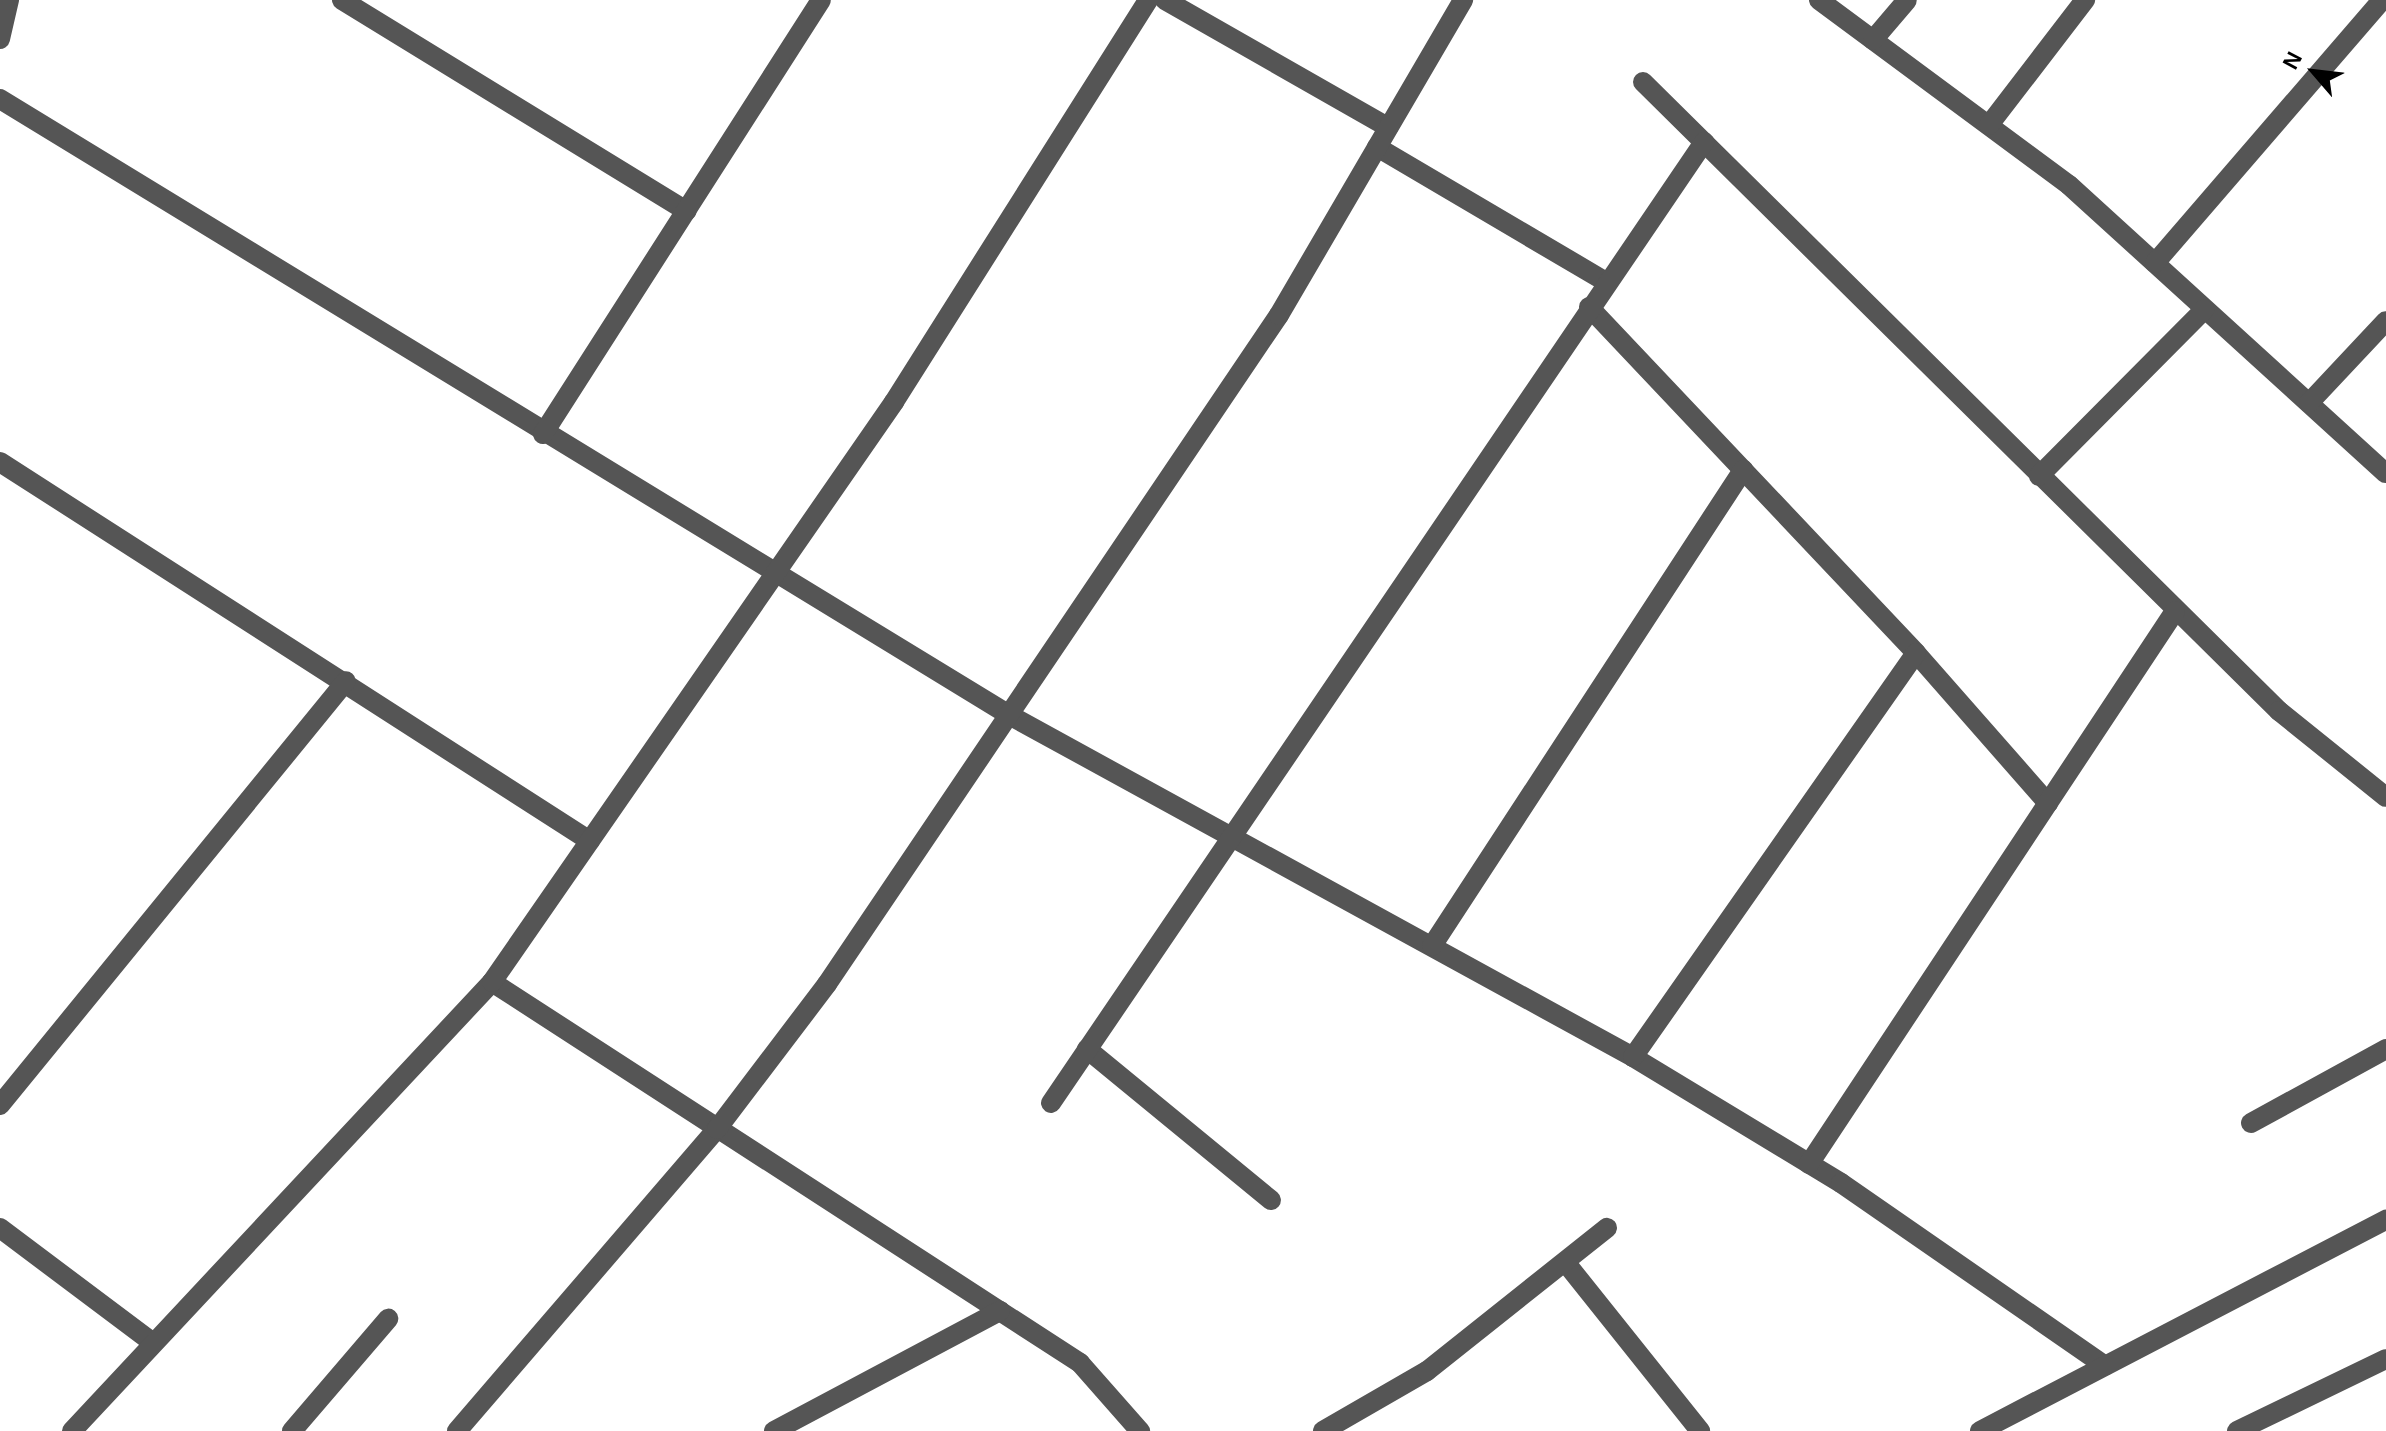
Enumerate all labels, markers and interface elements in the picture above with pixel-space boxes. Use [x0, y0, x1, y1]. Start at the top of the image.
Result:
north arrow [2274, 32, 2354, 112]
text: N [2278, 48, 2307, 73]

